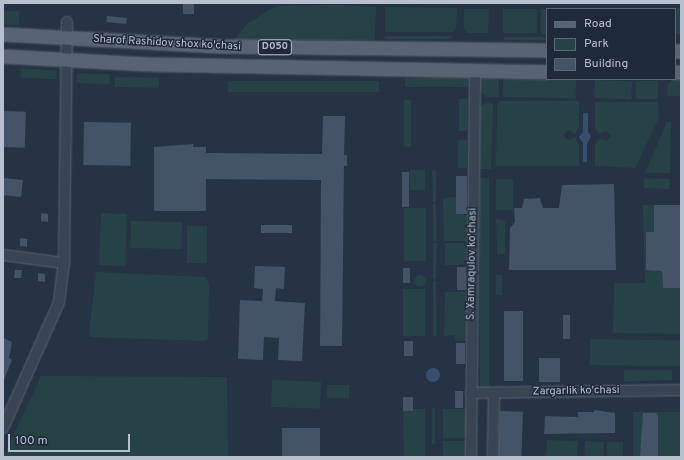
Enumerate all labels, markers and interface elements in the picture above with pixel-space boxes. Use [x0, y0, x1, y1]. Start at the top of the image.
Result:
legend [546, 8, 676, 80]
text: Road [584, 16, 612, 32]
street label: Sharof Rashidov shox ko'chasi [93, 33, 241, 53]
text: Park [584, 36, 609, 52]
road number: D050 [257, 39, 293, 55]
text: Building [584, 56, 628, 72]
street label: S. Xamraqulov ko'chasi [464, 208, 480, 320]
street label: Zargarlik ko'chasi [532, 384, 620, 398]
scale bar [10, 426, 132, 452]
text: 100 m [15, 433, 48, 449]

